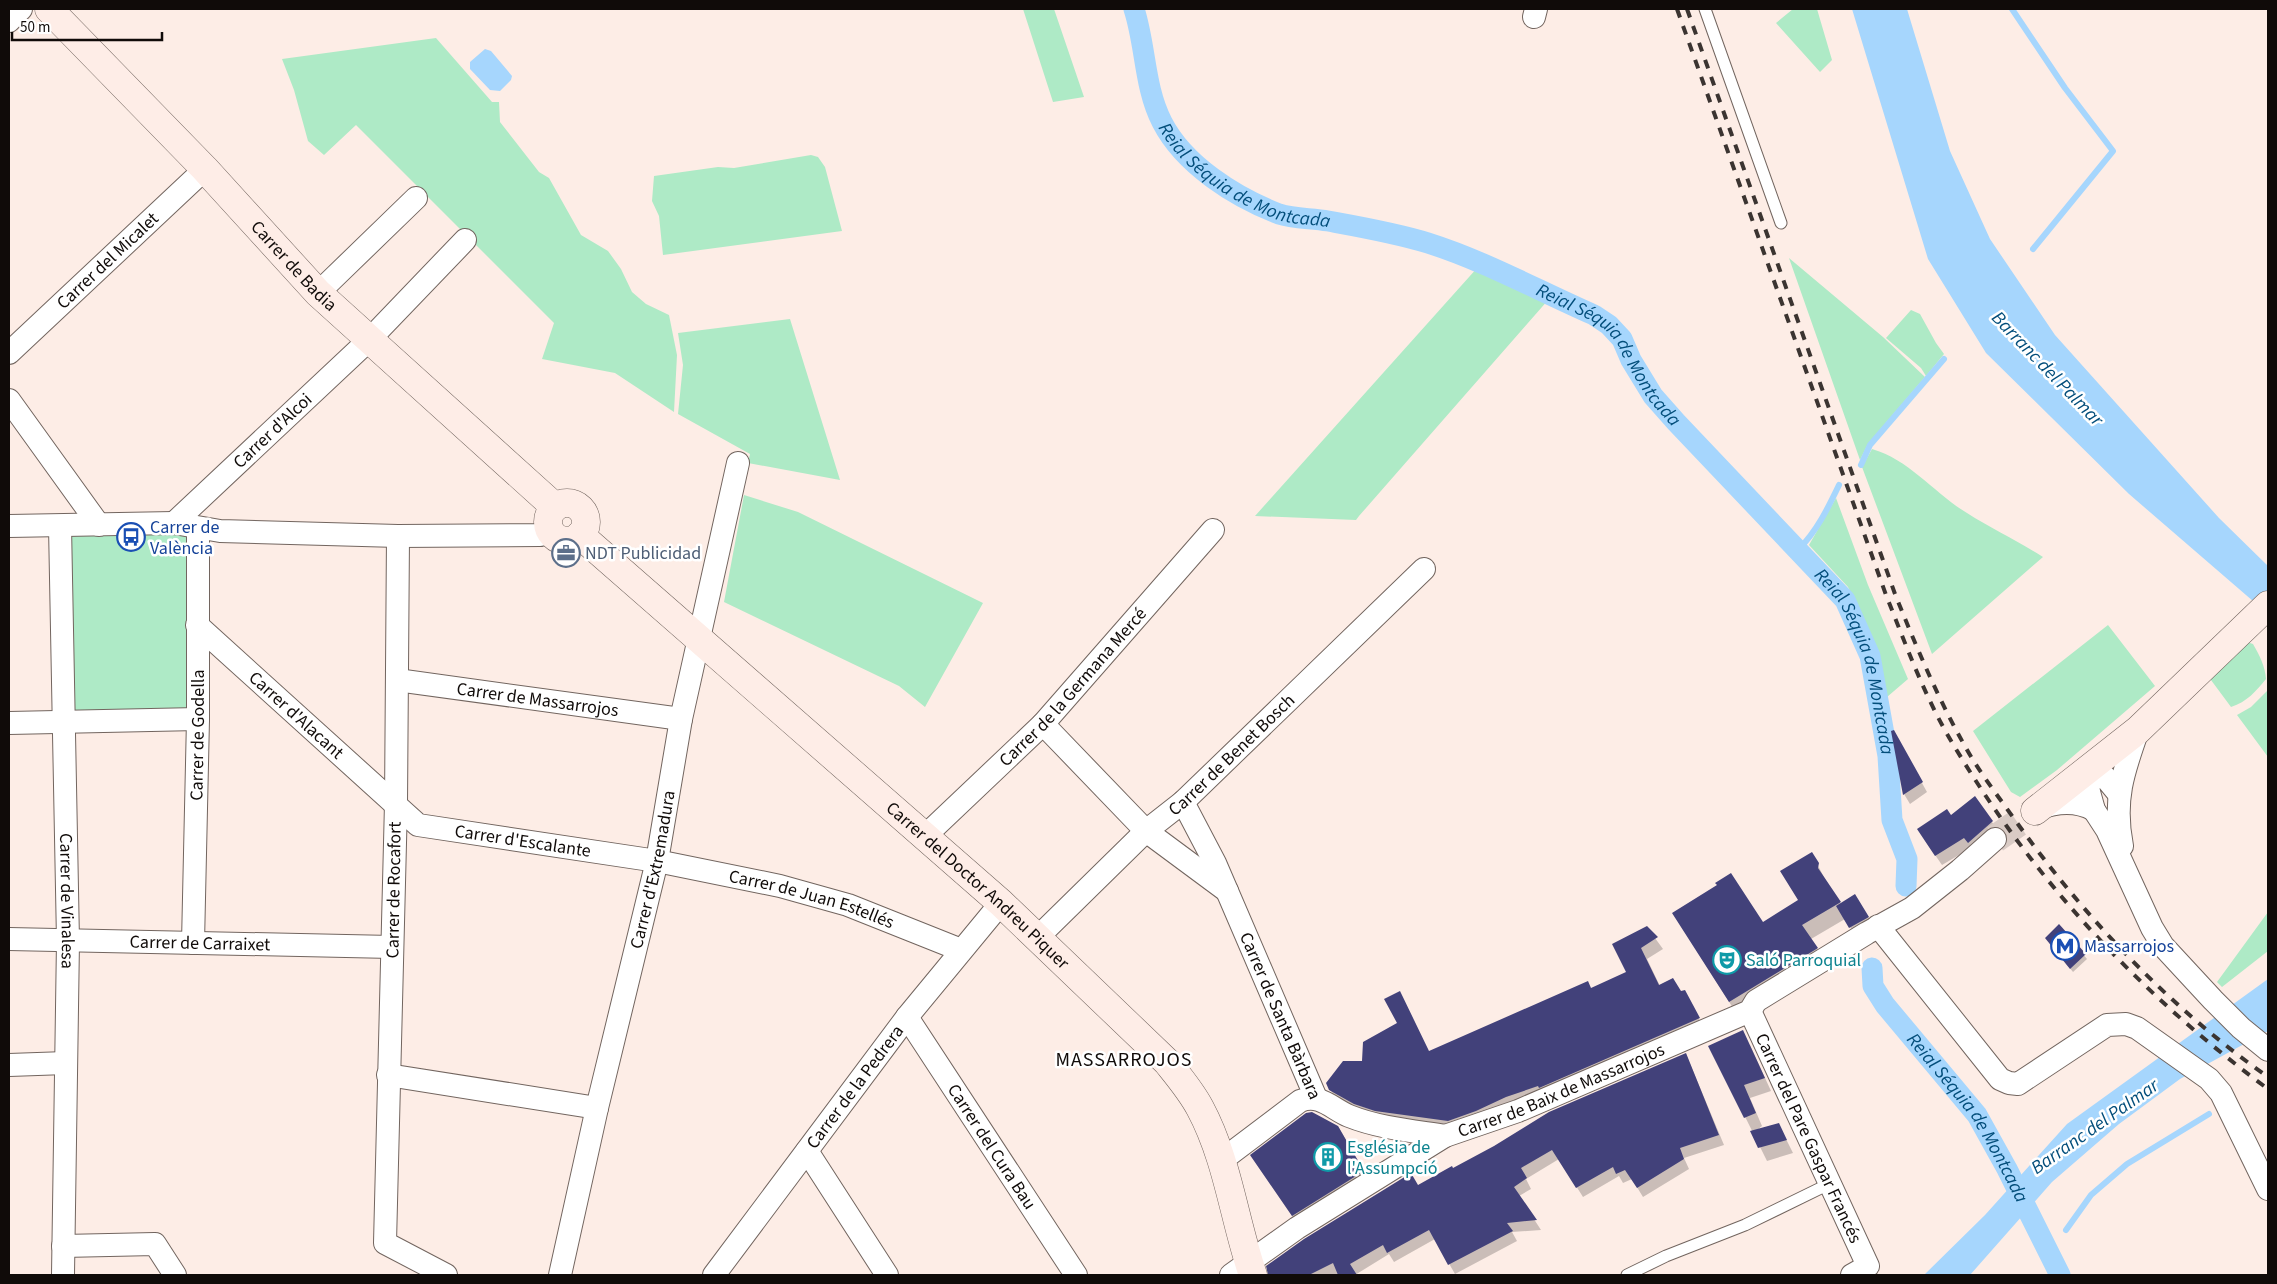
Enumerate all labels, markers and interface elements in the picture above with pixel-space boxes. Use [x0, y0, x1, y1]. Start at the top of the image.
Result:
scale bar [12, 10, 162, 42]
text: 50 m [20, 17, 50, 38]
water label: Reial Séquia de Montcada [1152, 118, 1332, 235]
street label: Carrer del Micalet [51, 206, 164, 315]
street label: Carrer de Badia [245, 215, 343, 317]
water label: Reial Séquia de Montcada [1532, 277, 1687, 432]
water label: Barranc del Palmar [1985, 305, 2110, 434]
street label: Carrer d'Alcoi [227, 387, 318, 474]
place label: Carrer de València [150, 515, 219, 561]
bus stop icon: Carrer de València [116, 522, 146, 552]
office icon: NDT Publicidad [551, 538, 581, 568]
place label: NDT Publicidad [585, 541, 701, 566]
water label: Reial Séquia de Montcada [1808, 562, 1901, 757]
street label: Carrer de la Germana Mercé [993, 602, 1152, 772]
street label: Carrer d'Alacant [243, 665, 349, 765]
street label: Carrer de Godella [184, 670, 211, 801]
street label: Carrer de Massarrojos [455, 676, 620, 723]
street label: Carrer de Benet Bosch [1163, 688, 1300, 822]
street label: Carrer d'Extremadura [624, 788, 681, 951]
street label: Carrer del Doctor Andreu Piquer [881, 796, 1076, 975]
street label: Carrer d'Escalante [453, 818, 593, 863]
street label: Carrer de Rocafort [380, 821, 408, 959]
street label: Carrer de Vinalesa [53, 833, 81, 969]
street label: Carrer de Juan Estellés [727, 863, 898, 935]
street label: Carrer de Santa Bàrbara [1234, 928, 1328, 1103]
street label: Carrer de Carraixet [129, 929, 270, 957]
metro station icon: Massarrojos [2050, 931, 2080, 961]
place label: Massarrojos [2084, 934, 2174, 959]
theatre icon: Saló Parroquial [1712, 945, 1742, 975]
place label: Saló Parroquial [1746, 948, 1861, 973]
street label: Carrer de la Pedrera [800, 1020, 909, 1154]
water label: Reial Séquia de Montcada [1900, 1027, 2035, 1207]
street label: Carrer del Pare Gaspar Francés [1749, 1029, 1868, 1247]
street label: Carrer de Baix de Massarrojos [1454, 1037, 1668, 1143]
district label: MASSARROJOS [1055, 1046, 1193, 1074]
water label: Barranc del Palmar [2026, 1072, 2166, 1181]
street label: Carrer del Cura Bau [942, 1079, 1042, 1214]
place label: Església de l'Assumpció [1347, 1135, 1437, 1181]
building icon: Església de l'Assumpció [1313, 1142, 1343, 1172]

